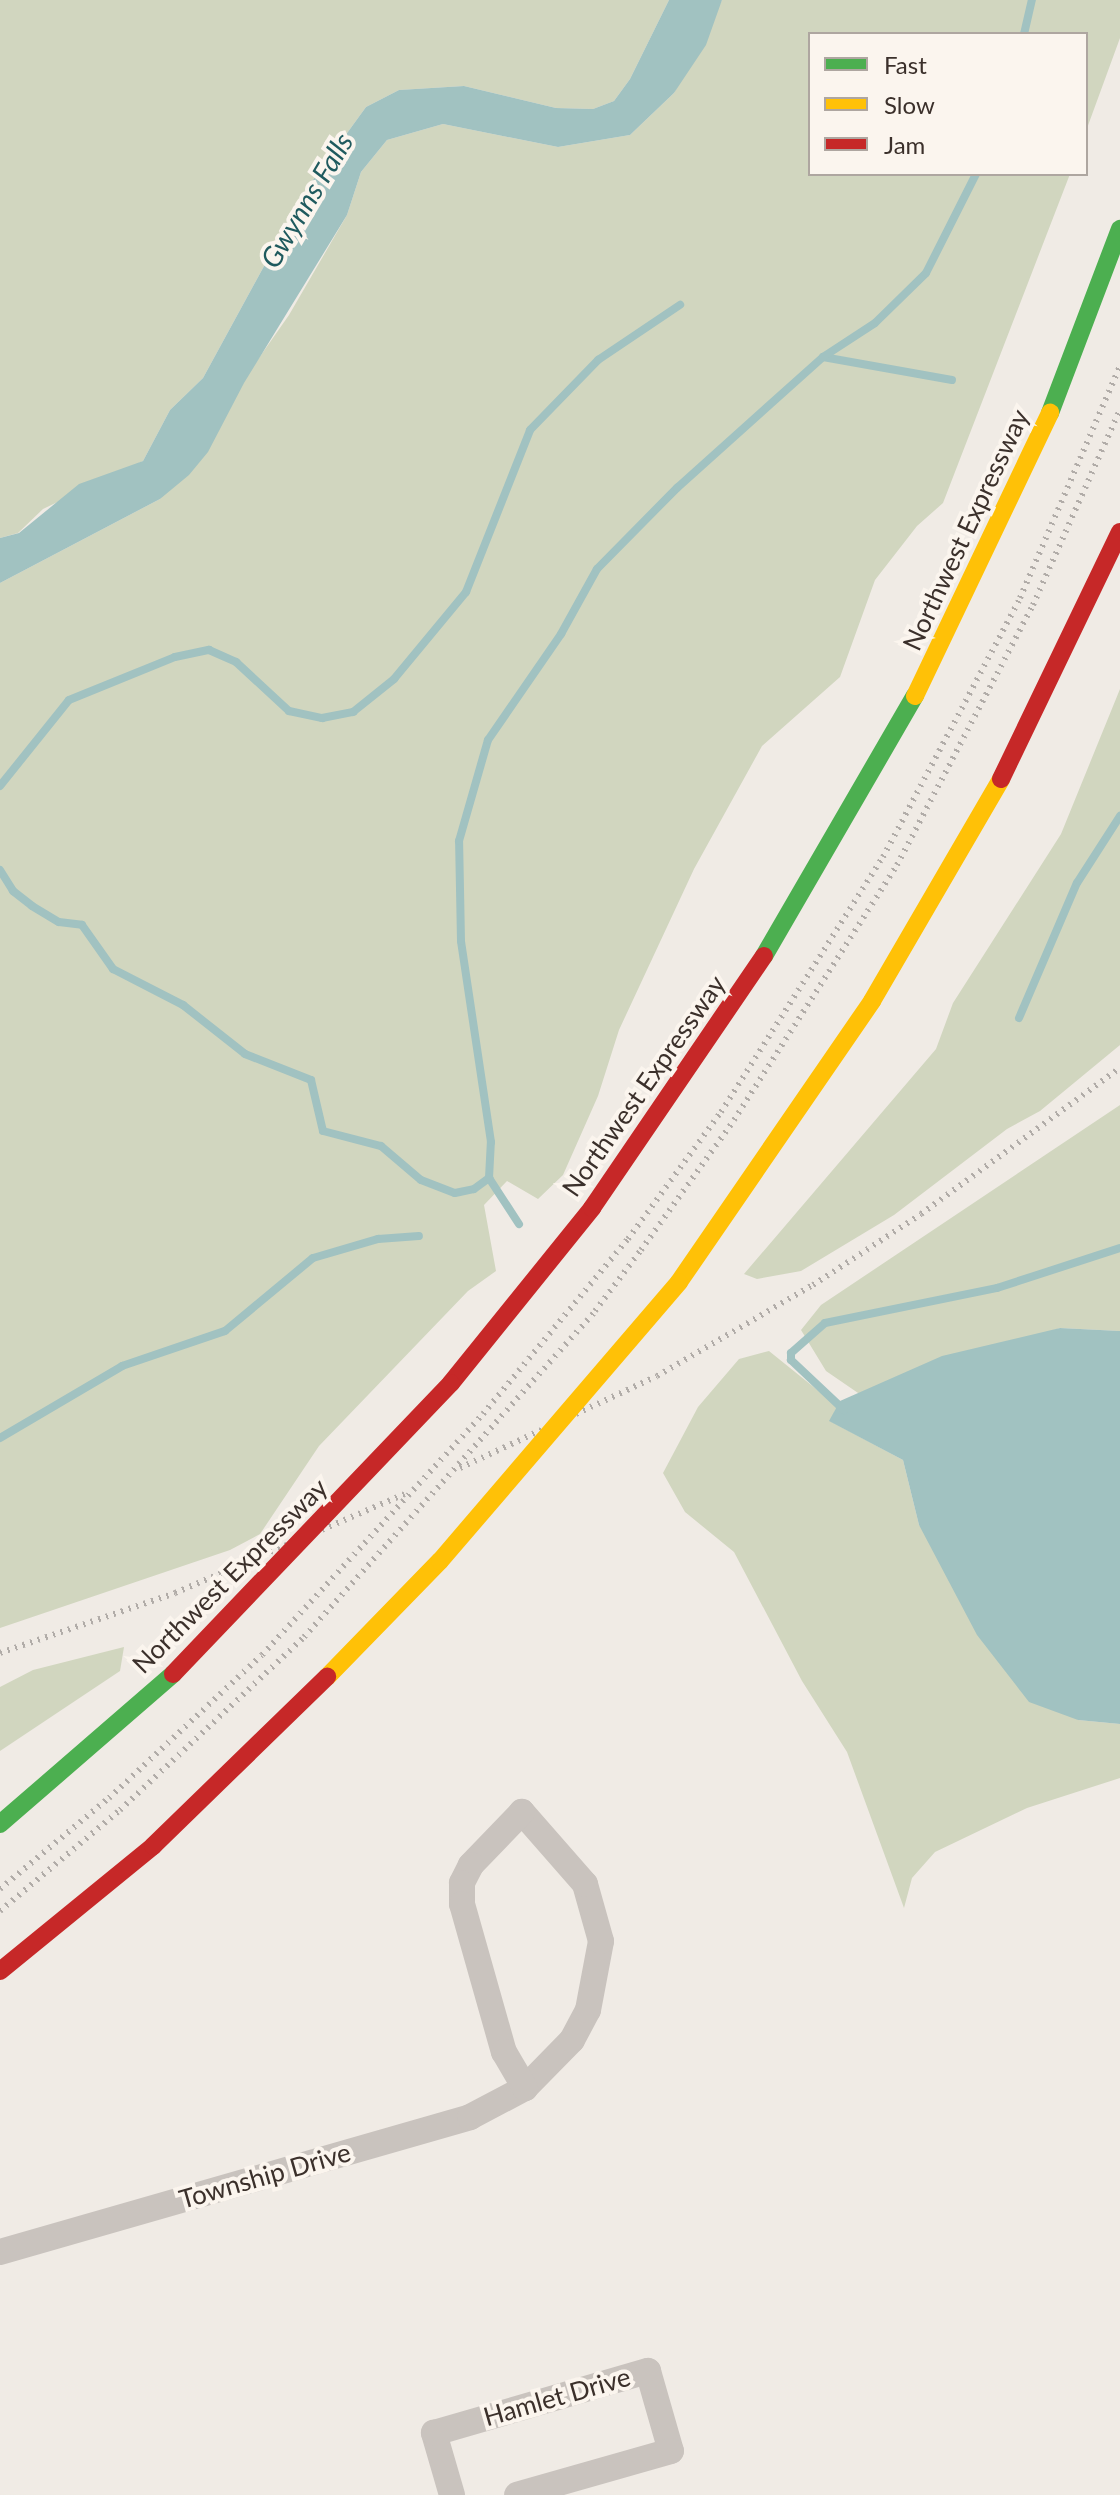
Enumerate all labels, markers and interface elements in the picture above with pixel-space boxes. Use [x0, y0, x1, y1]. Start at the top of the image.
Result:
legend [808, 32, 1088, 176]
text: Fast [884, 50, 927, 79]
text: Slow [884, 90, 935, 119]
water label: Gwynns Falls [253, 127, 359, 273]
text: Jam [884, 130, 925, 159]
street label: Northwest Expressway [896, 404, 1036, 656]
street label: Northwest Expressway [556, 969, 732, 1203]
street label: Northwest Expressway [126, 1472, 334, 1680]
street label: Township Drive [176, 2137, 354, 2215]
street label: Hamlet Drive [480, 2361, 634, 2433]

